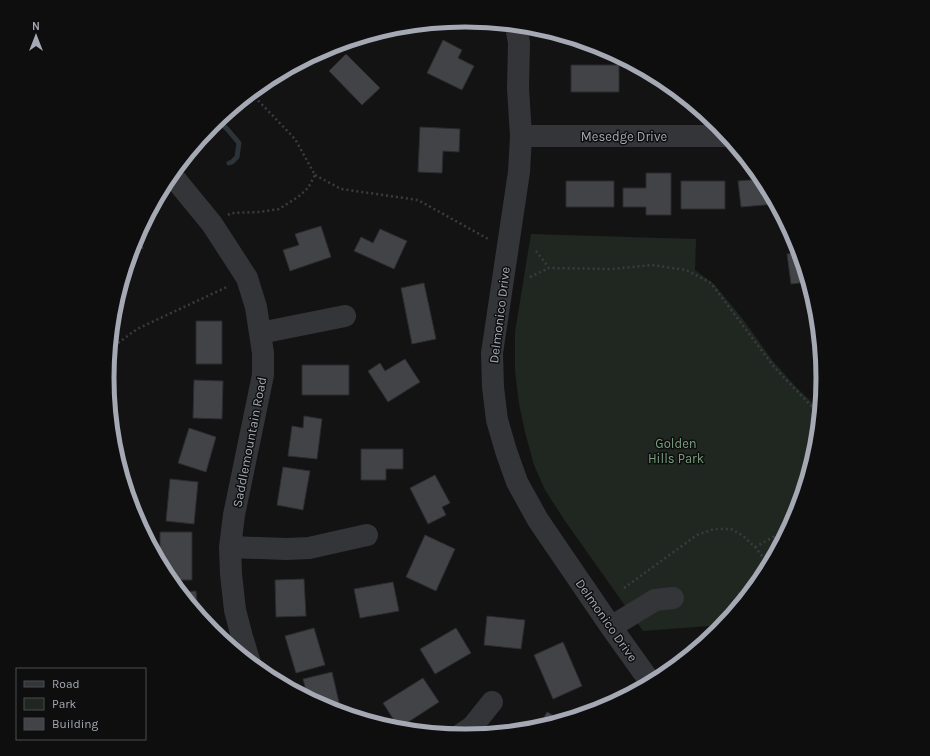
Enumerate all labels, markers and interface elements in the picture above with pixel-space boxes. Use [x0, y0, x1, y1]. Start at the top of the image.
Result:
north arrow [16, 16, 56, 56]
text: N [32, 20, 40, 33]
street label: Mesedge Drive [581, 129, 668, 144]
street label: Delmonico Drive [486, 266, 513, 364]
street label: Saddlemountain Road [229, 376, 269, 509]
park label: Golden Hills Park [648, 436, 704, 466]
street label: Delmonico Drive [573, 576, 641, 665]
legend [16, 668, 146, 740]
text: Road [52, 677, 80, 691]
text: Park [52, 697, 77, 711]
text: Building [52, 717, 99, 731]

